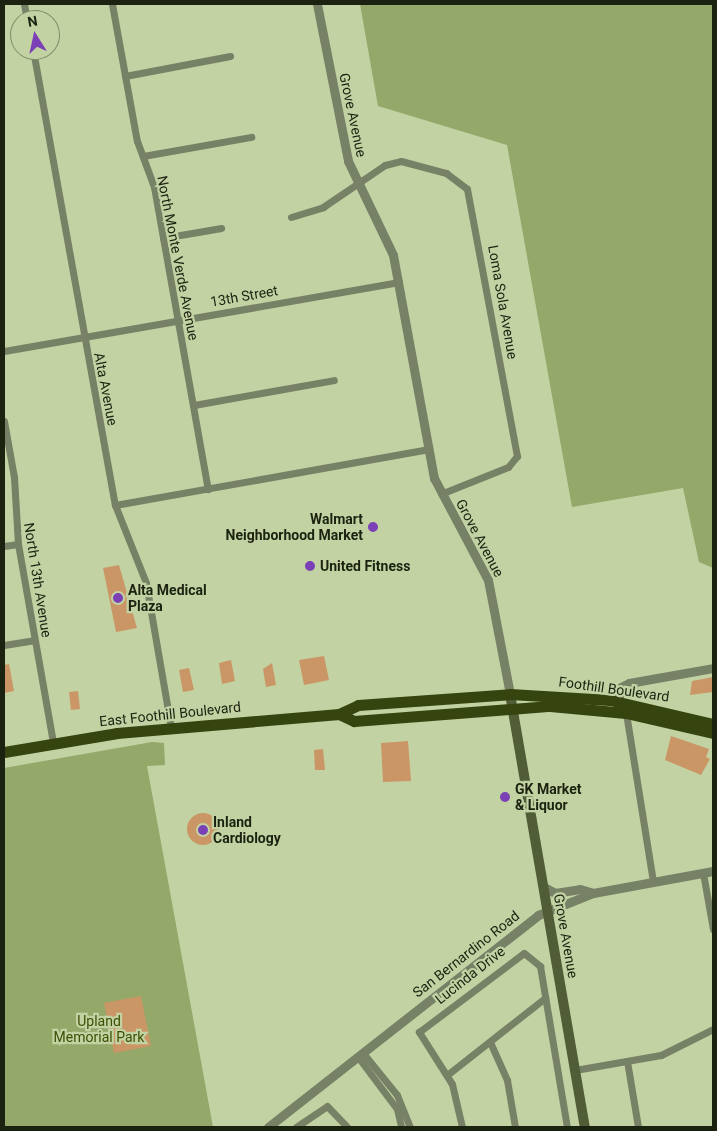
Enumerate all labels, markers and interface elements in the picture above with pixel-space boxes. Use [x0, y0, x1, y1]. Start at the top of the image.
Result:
north arrow [10, 10, 60, 60]
text: N [26, 12, 39, 30]
street label: Grove Avenue [336, 71, 370, 159]
street label: North Monte Verde Avenue [154, 174, 202, 342]
street label: Loma Sola Avenue [485, 244, 521, 360]
street label: 13th Street [209, 282, 279, 310]
street label: Alta Avenue [91, 351, 121, 427]
street label: Grove Avenue [453, 496, 507, 580]
place label: Walmart Neighborhood Market [226, 511, 363, 544]
street label: North 13th Avenue [21, 521, 55, 639]
marker: Walmart Neighborhood Market [367, 521, 379, 533]
place label: United Fitness [320, 558, 410, 574]
marker: United Fitness [304, 560, 316, 572]
place label: Alta Medical Plaza [128, 582, 207, 614]
marker: Alta Medical Plaza [112, 592, 124, 604]
street label: Foothill Boulevard [558, 673, 670, 705]
street label: East Foothill Boulevard [98, 698, 242, 730]
place label: GK Market & Liquor [515, 781, 581, 814]
marker: GK Market & Liquor [499, 791, 511, 803]
place label: Inland Cardiology [213, 814, 281, 846]
marker: Inland Cardiology [197, 824, 209, 836]
street label: Grove Avenue [550, 892, 582, 980]
street label: San Bernardino Road [409, 907, 523, 1001]
street label: Lucinda Drive [432, 943, 508, 1007]
park label: Upland Memorial Park [54, 1013, 144, 1046]

